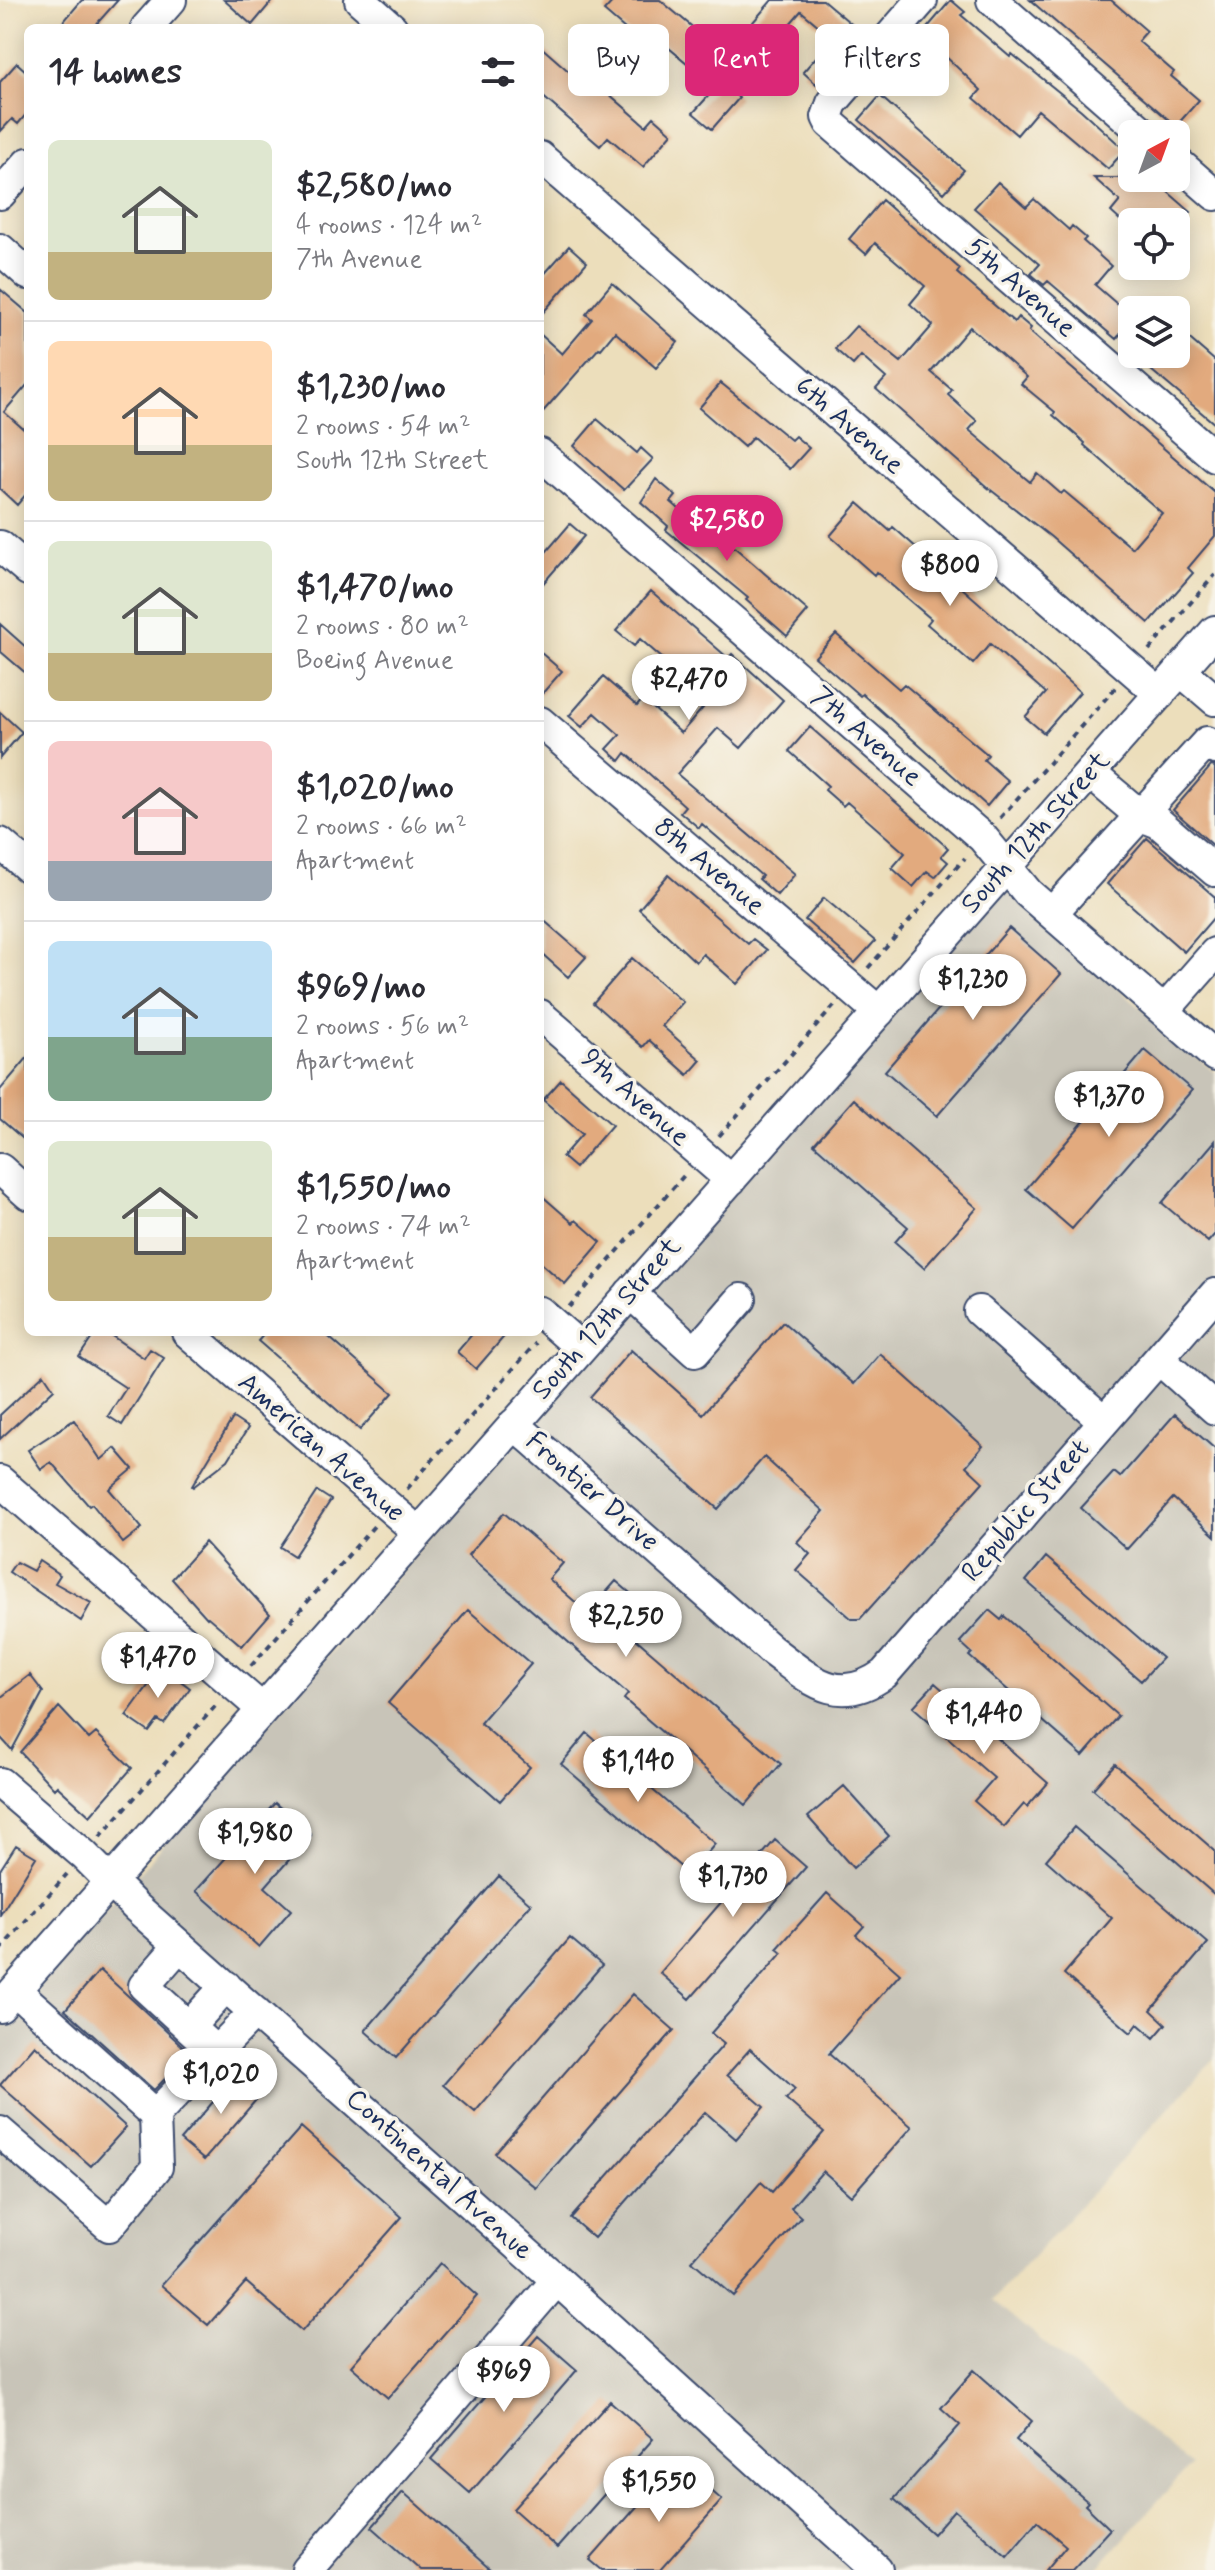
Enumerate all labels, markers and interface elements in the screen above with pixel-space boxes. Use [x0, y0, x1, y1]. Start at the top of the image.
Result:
chip: Buy [568, 24, 669, 96]
chip: Rent [685, 24, 799, 96]
chip: Filters [815, 24, 949, 96]
text: 14 homes [48, 50, 182, 95]
icon: filters [476, 50, 520, 94]
north arrow [1118, 120, 1190, 192]
map controls [1118, 120, 1190, 368]
text: $2,580/mo [296, 164, 452, 209]
icon: home [112, 172, 208, 268]
button: locate [1118, 208, 1190, 280]
text: 4 rooms · 124 m² [296, 209, 482, 243]
street label: 5th Avenue [957, 230, 1083, 346]
text: 7th Avenue [296, 243, 422, 277]
button: layers [1118, 296, 1190, 368]
text: $1,230/mo [296, 365, 446, 410]
street label: 6th Avenue [787, 368, 911, 484]
icon: home [112, 373, 208, 469]
text: 2 rooms · 54 m² [296, 410, 471, 444]
text: South 12th Street [296, 444, 488, 478]
pin: $2,580 [662, 495, 792, 563]
text: $2,580 [689, 504, 765, 538]
pin: $800 [903, 540, 997, 608]
text: $800 [920, 549, 980, 583]
text: $1,470/mo [296, 565, 454, 610]
icon: home [112, 573, 208, 669]
text: 2 rooms · 80 m² [296, 610, 469, 644]
text: Boeing Avenue [296, 644, 454, 678]
pin: $2,470 [624, 654, 754, 722]
text: $2,470 [650, 663, 728, 697]
street label: 7th Avenue [803, 678, 929, 796]
street label: South 12th Street [953, 743, 1119, 922]
text: $1,020/mo [296, 765, 454, 810]
icon: home [112, 773, 208, 869]
text: 2 rooms · 66 m² [296, 810, 467, 844]
street label: 8th Avenue [646, 810, 772, 924]
text: Apartment [296, 844, 414, 878]
pin: $1,230 [908, 954, 1038, 1022]
text: $1,230 [937, 963, 1009, 997]
text: $969/mo [296, 965, 426, 1010]
icon: home [112, 973, 208, 1069]
text: 2 rooms · 56 m² [296, 1010, 469, 1044]
street label: 9th Avenue [573, 1041, 697, 1155]
text: Apartment [296, 1044, 414, 1078]
pin: $1,370 [1044, 1071, 1174, 1139]
text: $1,370 [1073, 1080, 1145, 1114]
text: $1,550/mo [296, 1165, 451, 1210]
icon: home [112, 1173, 208, 1269]
text: 2 rooms · 74 m² [296, 1210, 471, 1244]
street label: South 12th Street [524, 1229, 690, 1408]
text: Apartment [296, 1244, 414, 1278]
street label: American Avenue [229, 1365, 413, 1531]
street label: Frontier Drive [517, 1424, 667, 1560]
street label: Republic Street [954, 1432, 1098, 1590]
pin: $2,250 [561, 1591, 691, 1659]
text: $2,250 [588, 1600, 664, 1634]
pin: $1,470 [93, 1632, 223, 1700]
text: $1,470 [119, 1641, 197, 1675]
pin: $1,440 [919, 1688, 1049, 1756]
text: $1,440 [945, 1697, 1023, 1731]
pin: $1,140 [573, 1736, 703, 1804]
text: $1,140 [601, 1745, 675, 1779]
pin: $1,980 [190, 1808, 320, 1876]
text: $1,980 [217, 1817, 293, 1851]
pin: $1,730 [668, 1851, 798, 1919]
text: $1,730 [698, 1860, 768, 1894]
pin: $1,020 [156, 2048, 286, 2116]
text: $1,020 [182, 2057, 260, 2091]
street label: Continental Avenue [337, 2081, 541, 2269]
pin: $969 [457, 2346, 551, 2414]
text: $969 [476, 2355, 532, 2389]
pin: $1,550 [594, 2456, 724, 2524]
text: $1,550 [621, 2465, 697, 2499]

